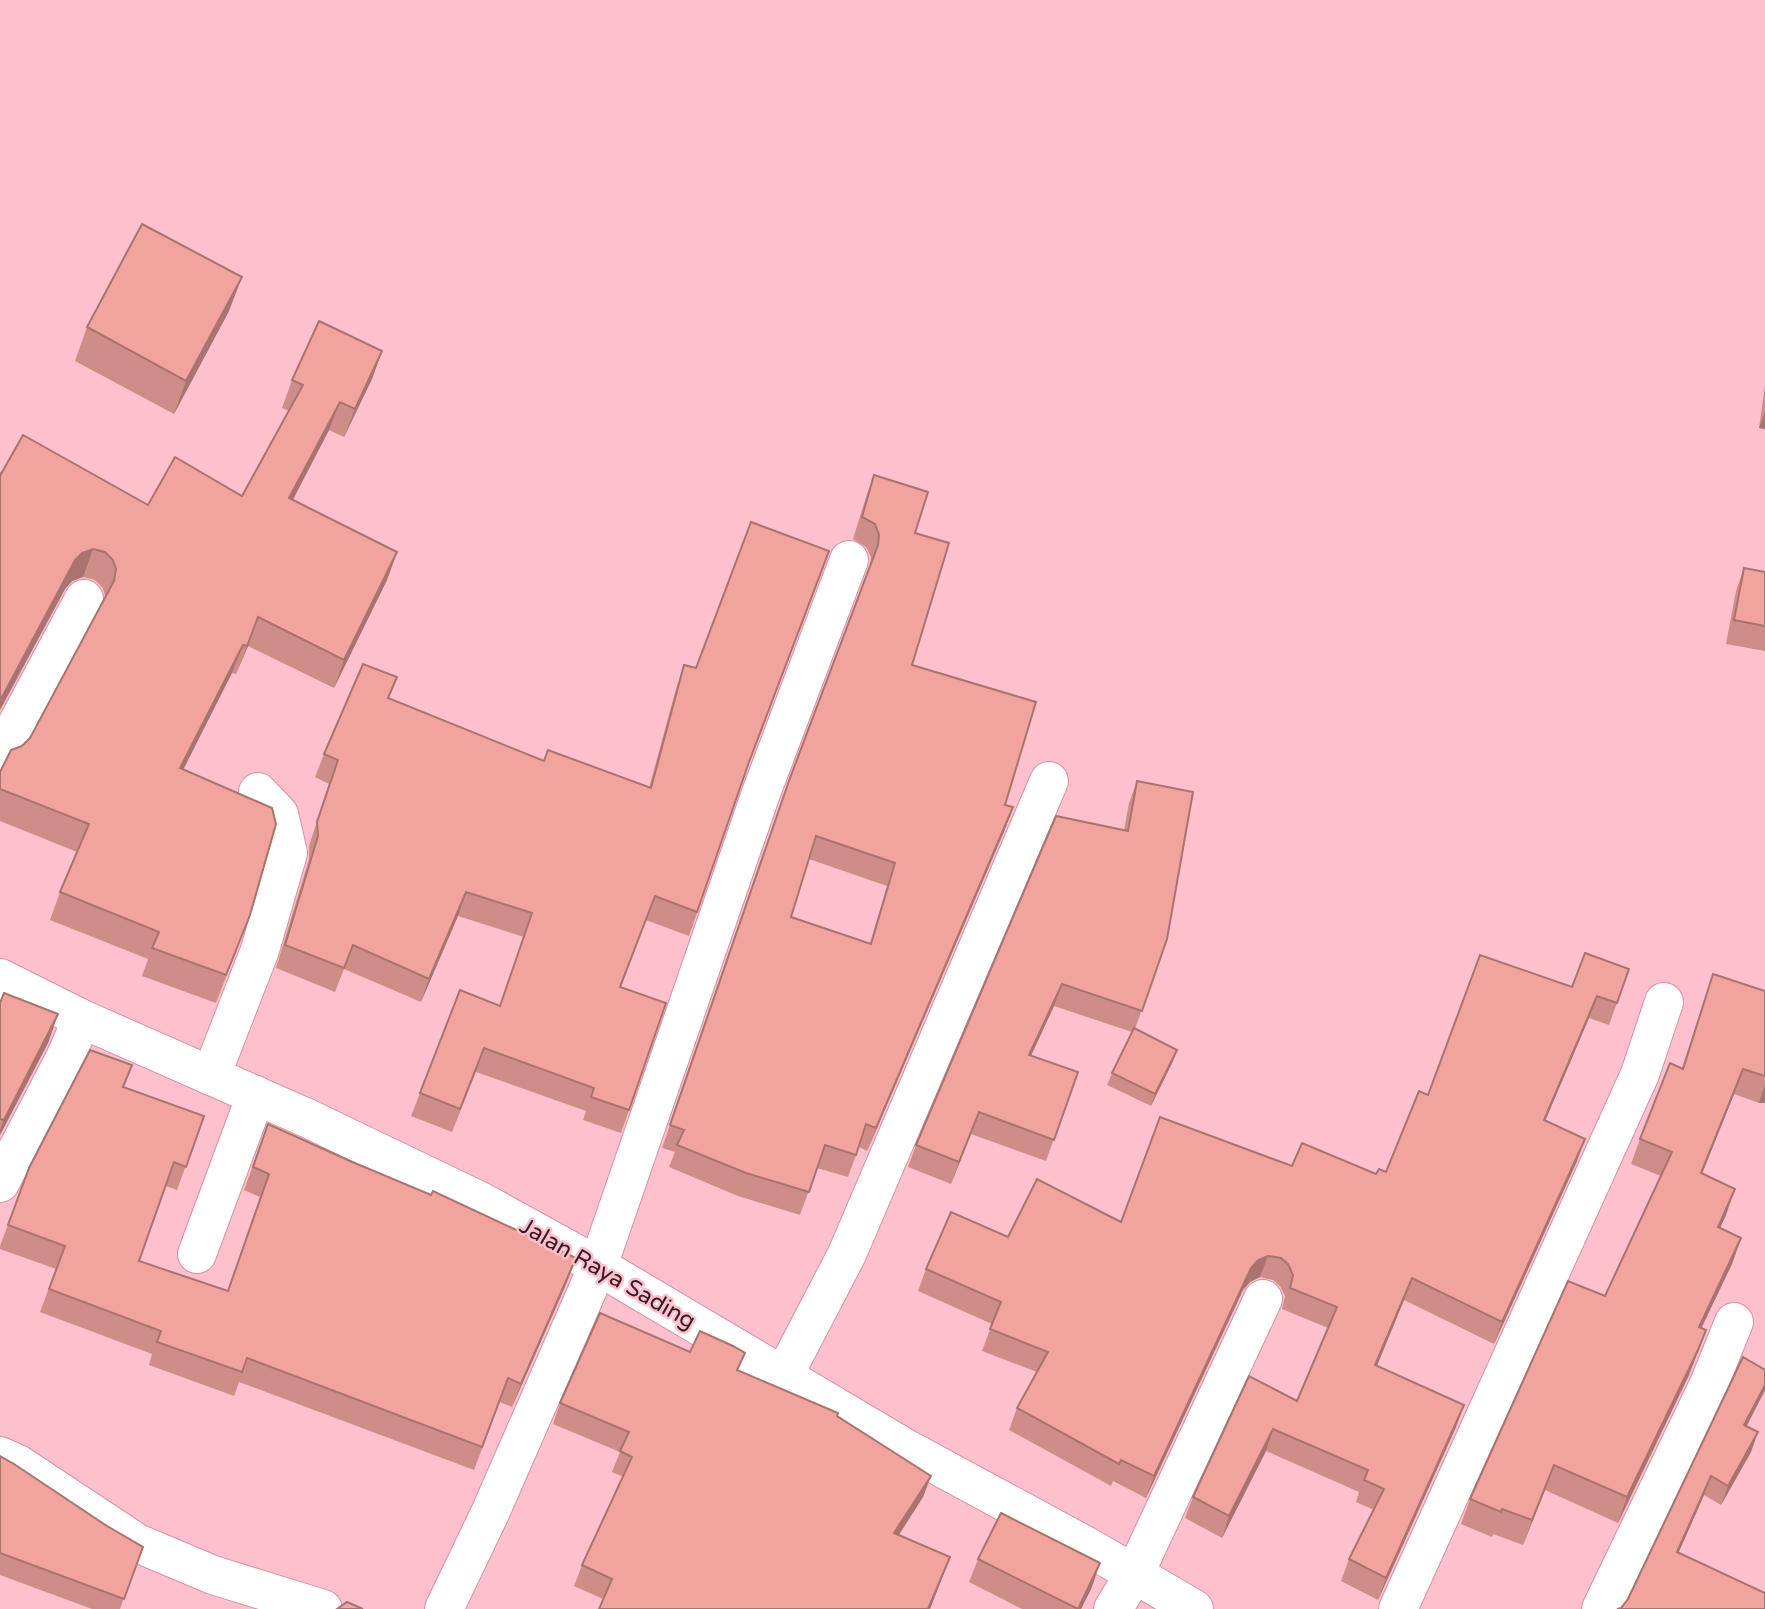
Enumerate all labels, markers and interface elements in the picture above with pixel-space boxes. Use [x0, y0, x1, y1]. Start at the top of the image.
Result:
street label: Jalan Raya Sading [515, 1212, 700, 1336]

